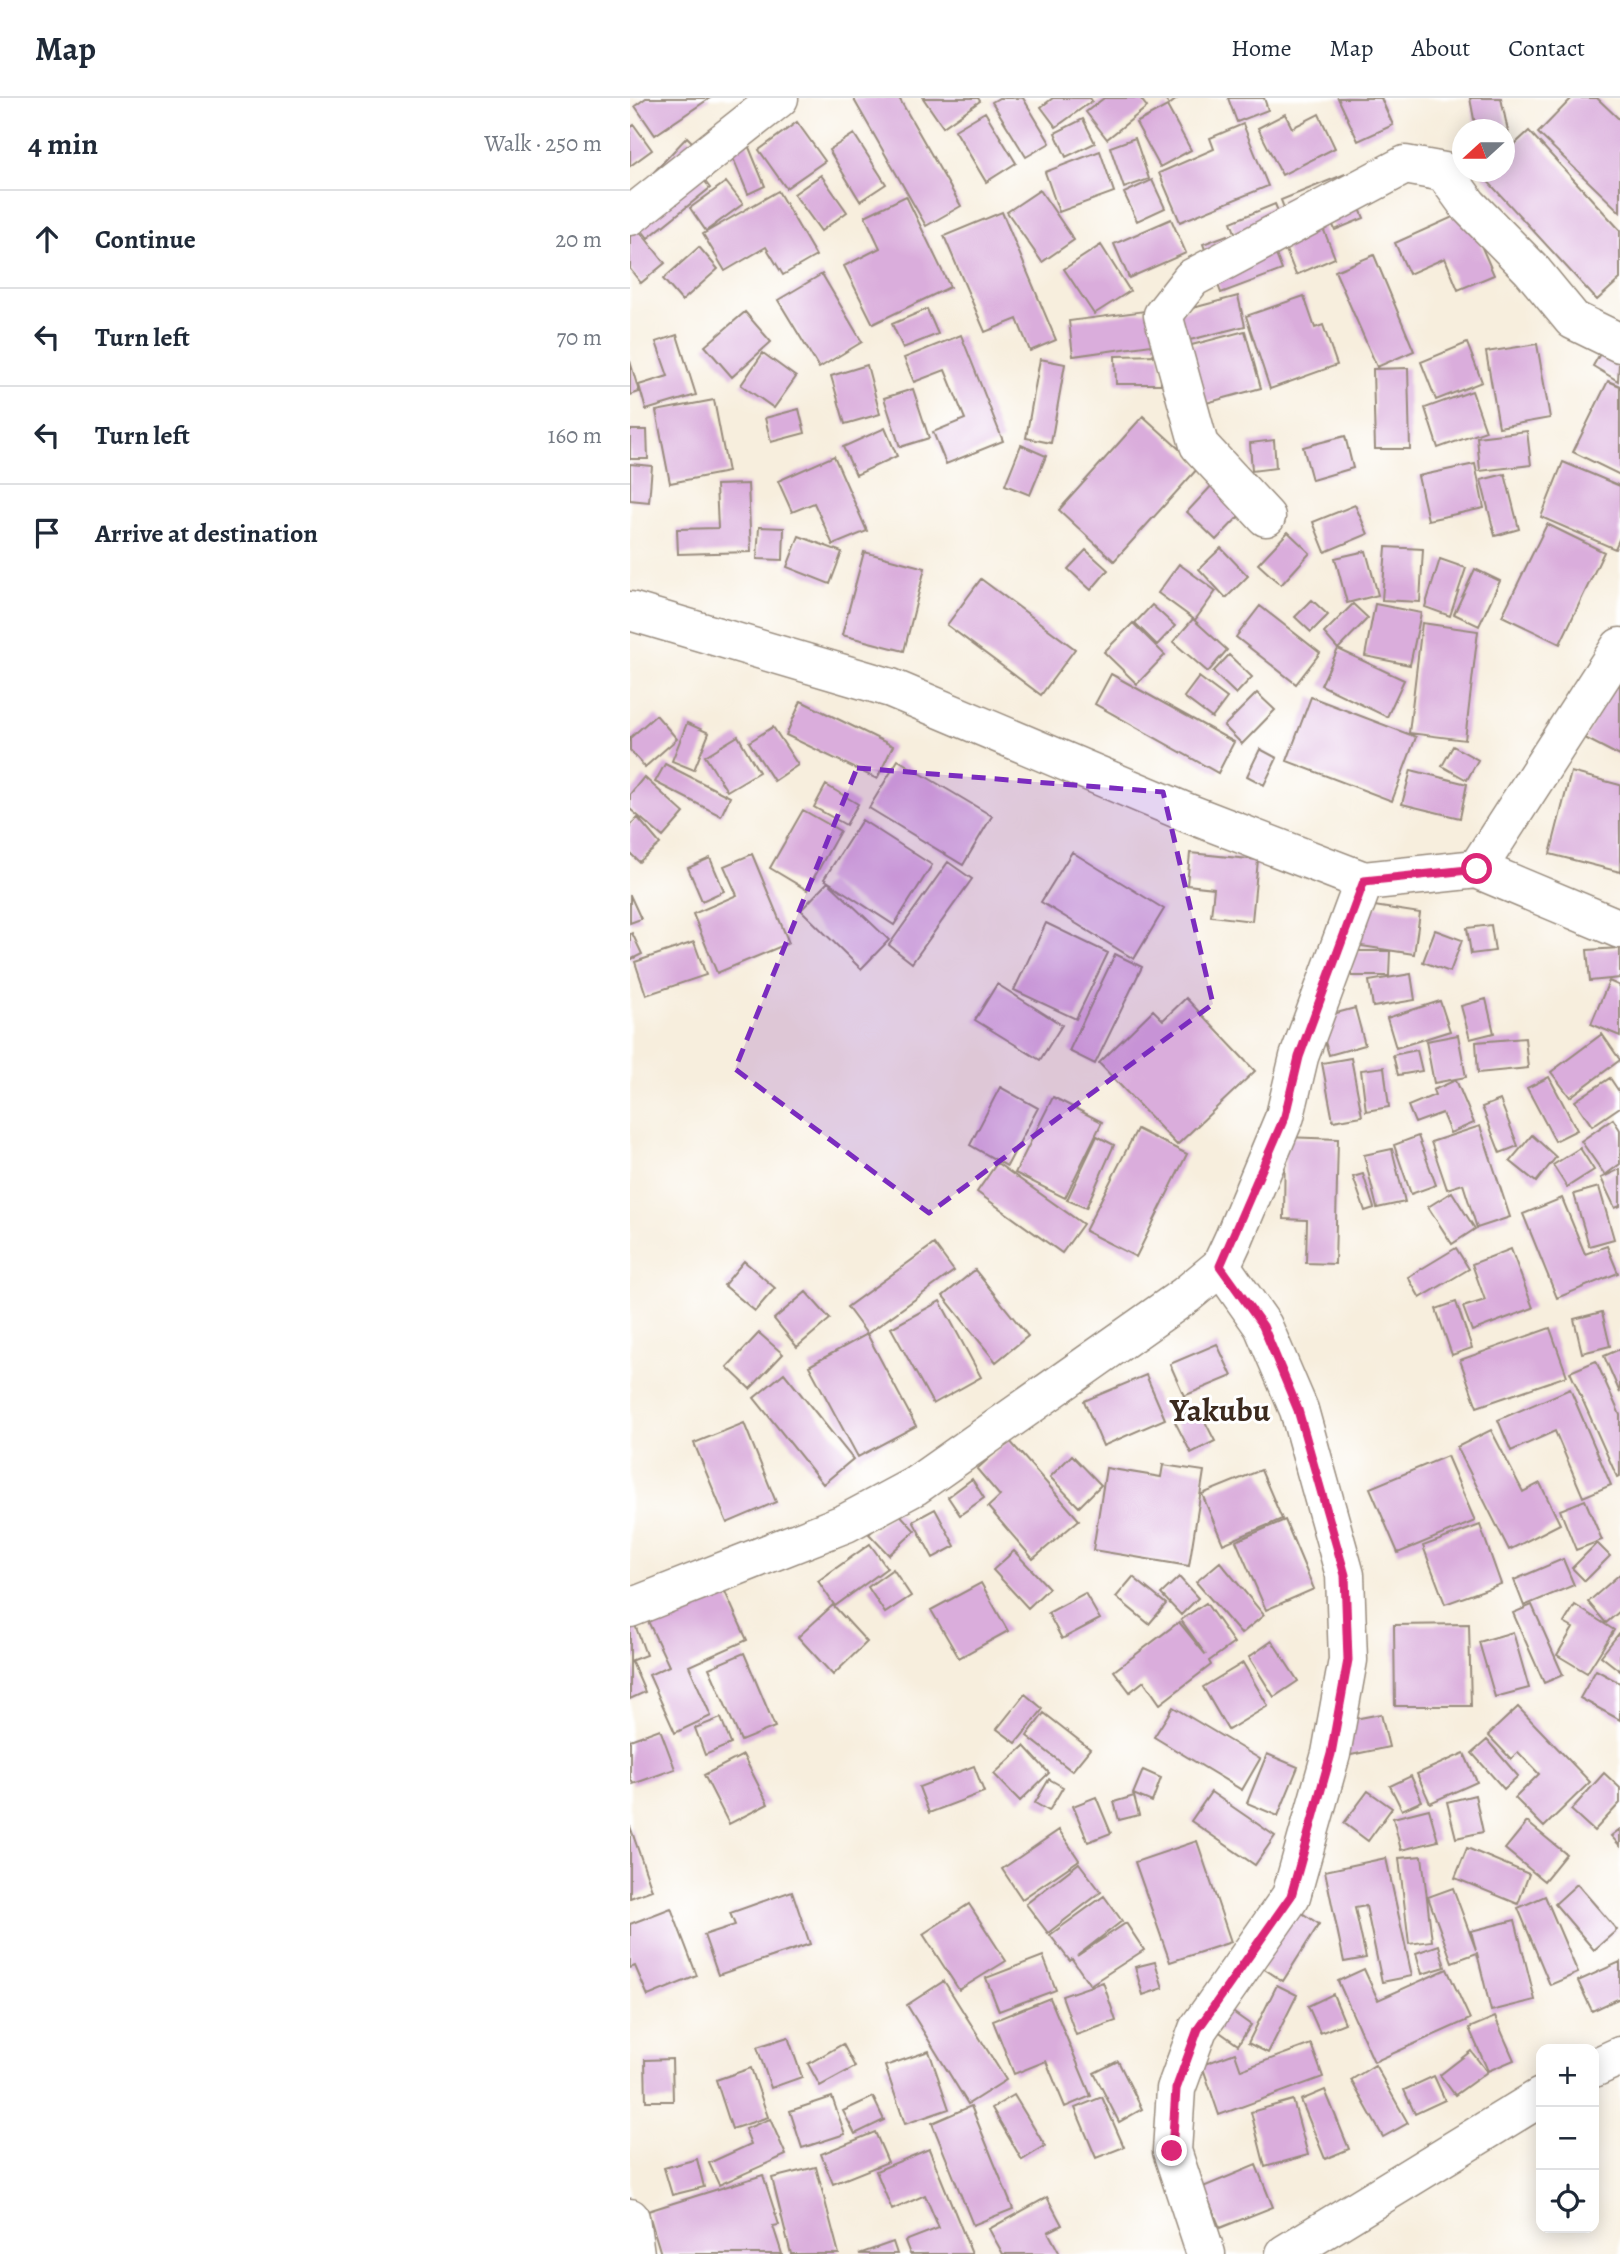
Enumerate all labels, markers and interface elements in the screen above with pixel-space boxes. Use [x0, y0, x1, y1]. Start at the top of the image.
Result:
text: Map [35, 26, 96, 71]
text: Home [1231, 32, 1292, 64]
text: Map [1330, 32, 1374, 64]
text: About [1412, 32, 1470, 64]
text: Contact [1508, 32, 1585, 64]
north arrow [1452, 119, 1515, 182]
text: 4 min [28, 124, 98, 164]
text: Walk · 250 m [484, 128, 602, 159]
icon: ahead [28, 220, 66, 258]
text: Continue [95, 222, 196, 257]
text: 20 m [555, 224, 602, 255]
icon: left [28, 318, 66, 356]
text: Turn left [95, 320, 190, 355]
text: 70 m [556, 322, 602, 353]
icon: left [28, 416, 66, 454]
text: Turn left [95, 418, 190, 453]
text: 160 m [548, 420, 602, 451]
icon: arrive [28, 514, 66, 552]
text: Arrive at destination [95, 516, 318, 551]
route start [1461, 853, 1492, 884]
district label: Yakubu [1169, 1388, 1271, 1432]
map controls [1536, 2044, 1599, 2233]
button: + [1536, 2044, 1599, 2107]
button: − [1536, 2107, 1599, 2170]
route end [1156, 2135, 1187, 2166]
button: locate [1536, 2170, 1599, 2233]

